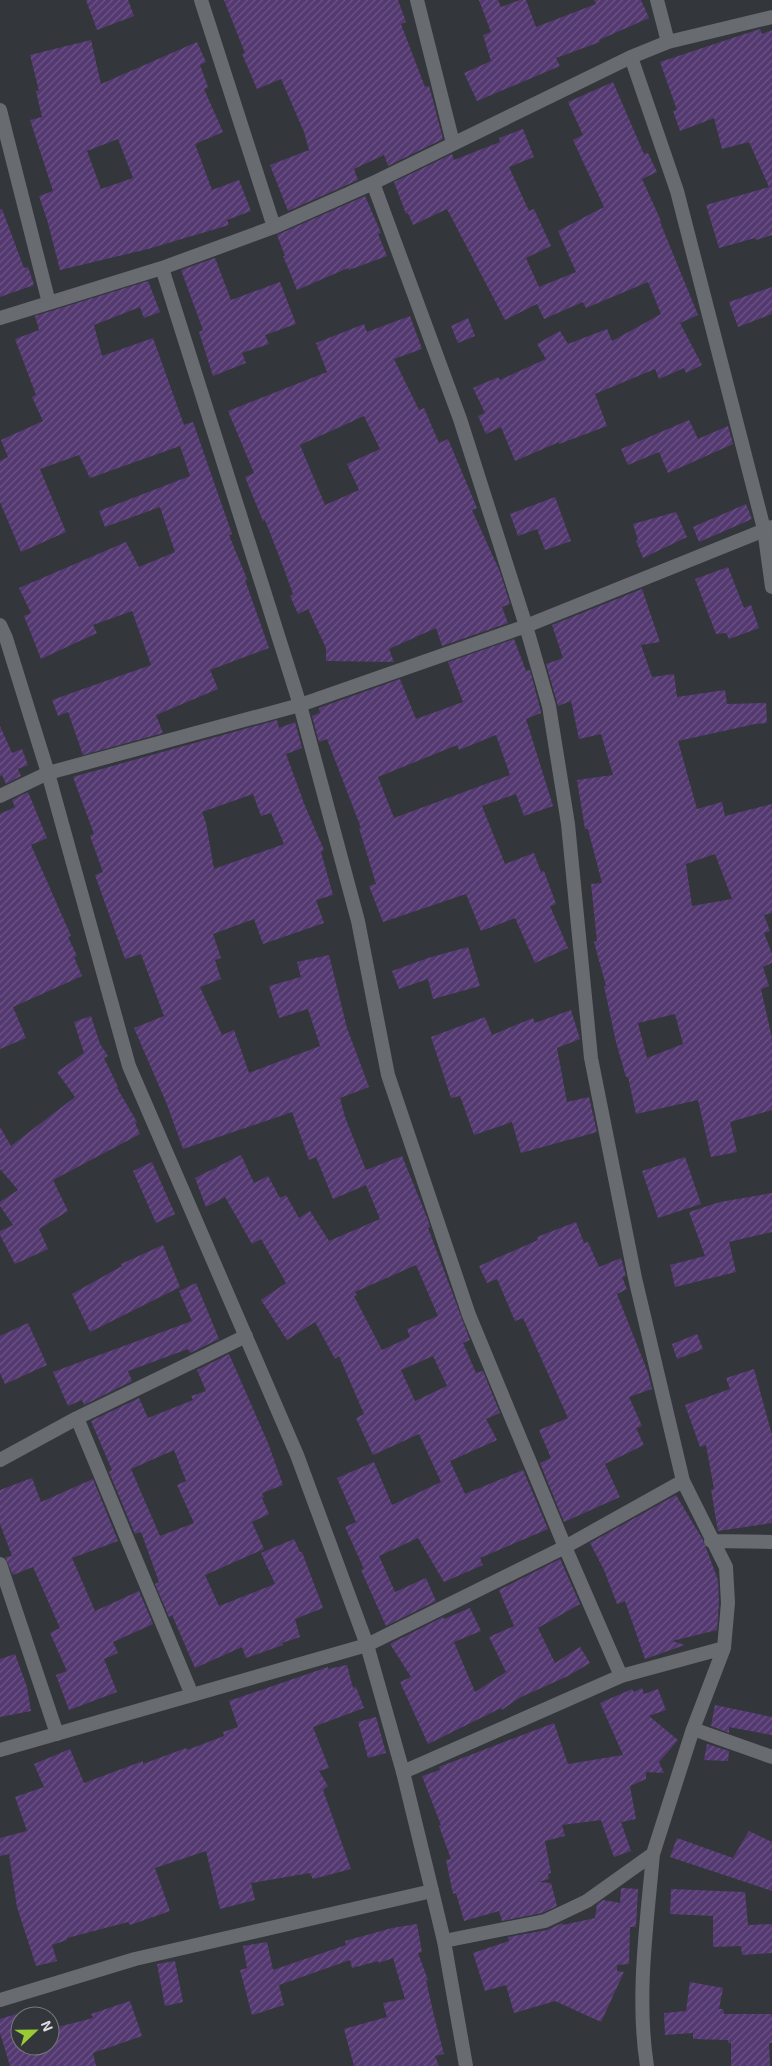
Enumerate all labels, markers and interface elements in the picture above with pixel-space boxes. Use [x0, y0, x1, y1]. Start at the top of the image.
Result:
north arrow [10, 2006, 60, 2056]
text: N [38, 2018, 57, 2034]

